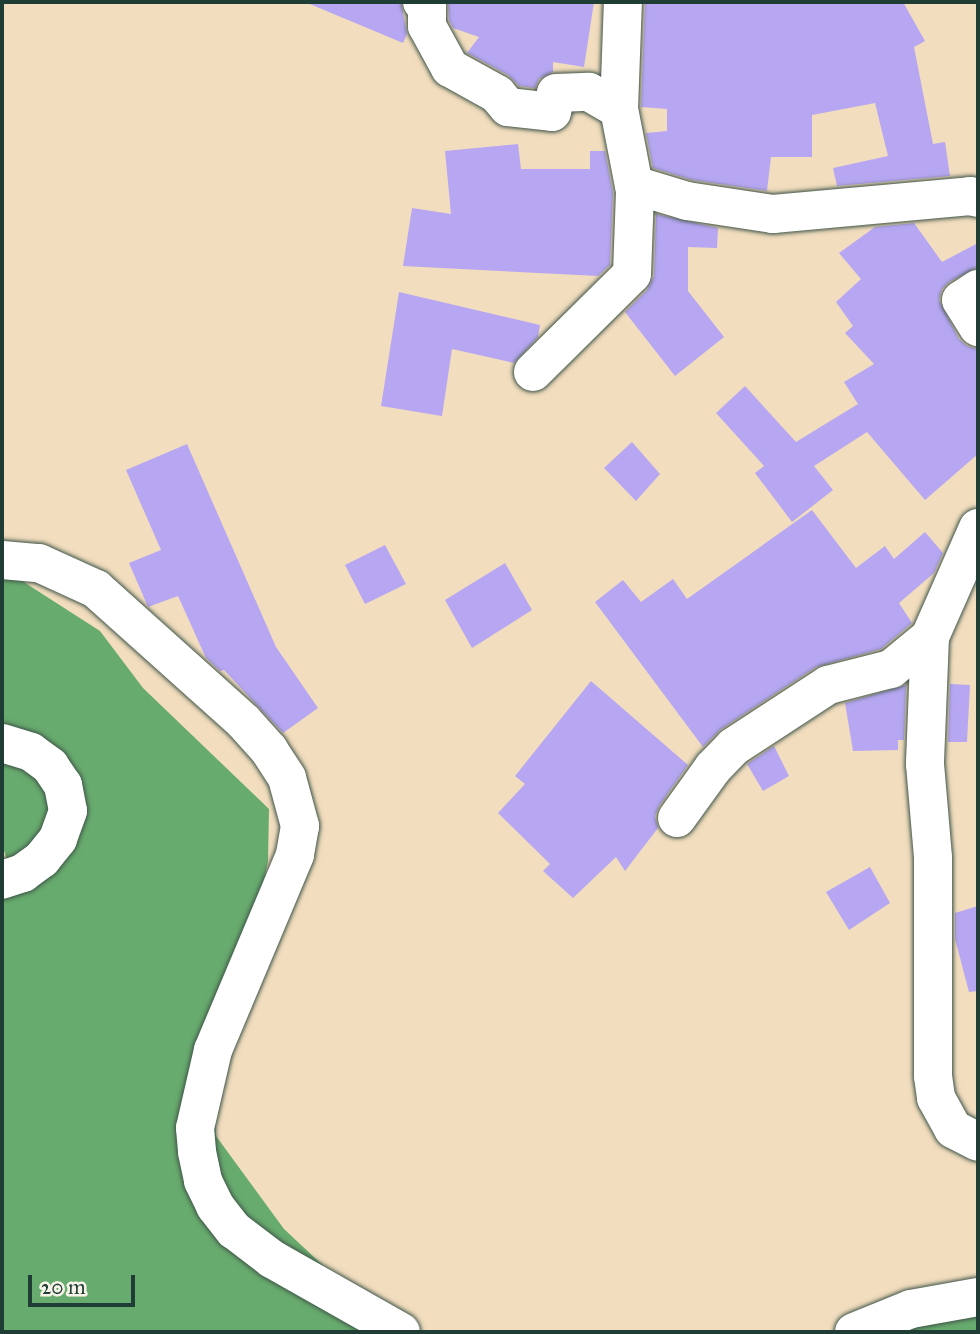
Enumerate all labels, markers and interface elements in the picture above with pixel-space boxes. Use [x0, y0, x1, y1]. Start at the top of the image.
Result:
scale bar [32, 1260, 138, 1304]
text: 20 m [41, 1274, 86, 1300]

